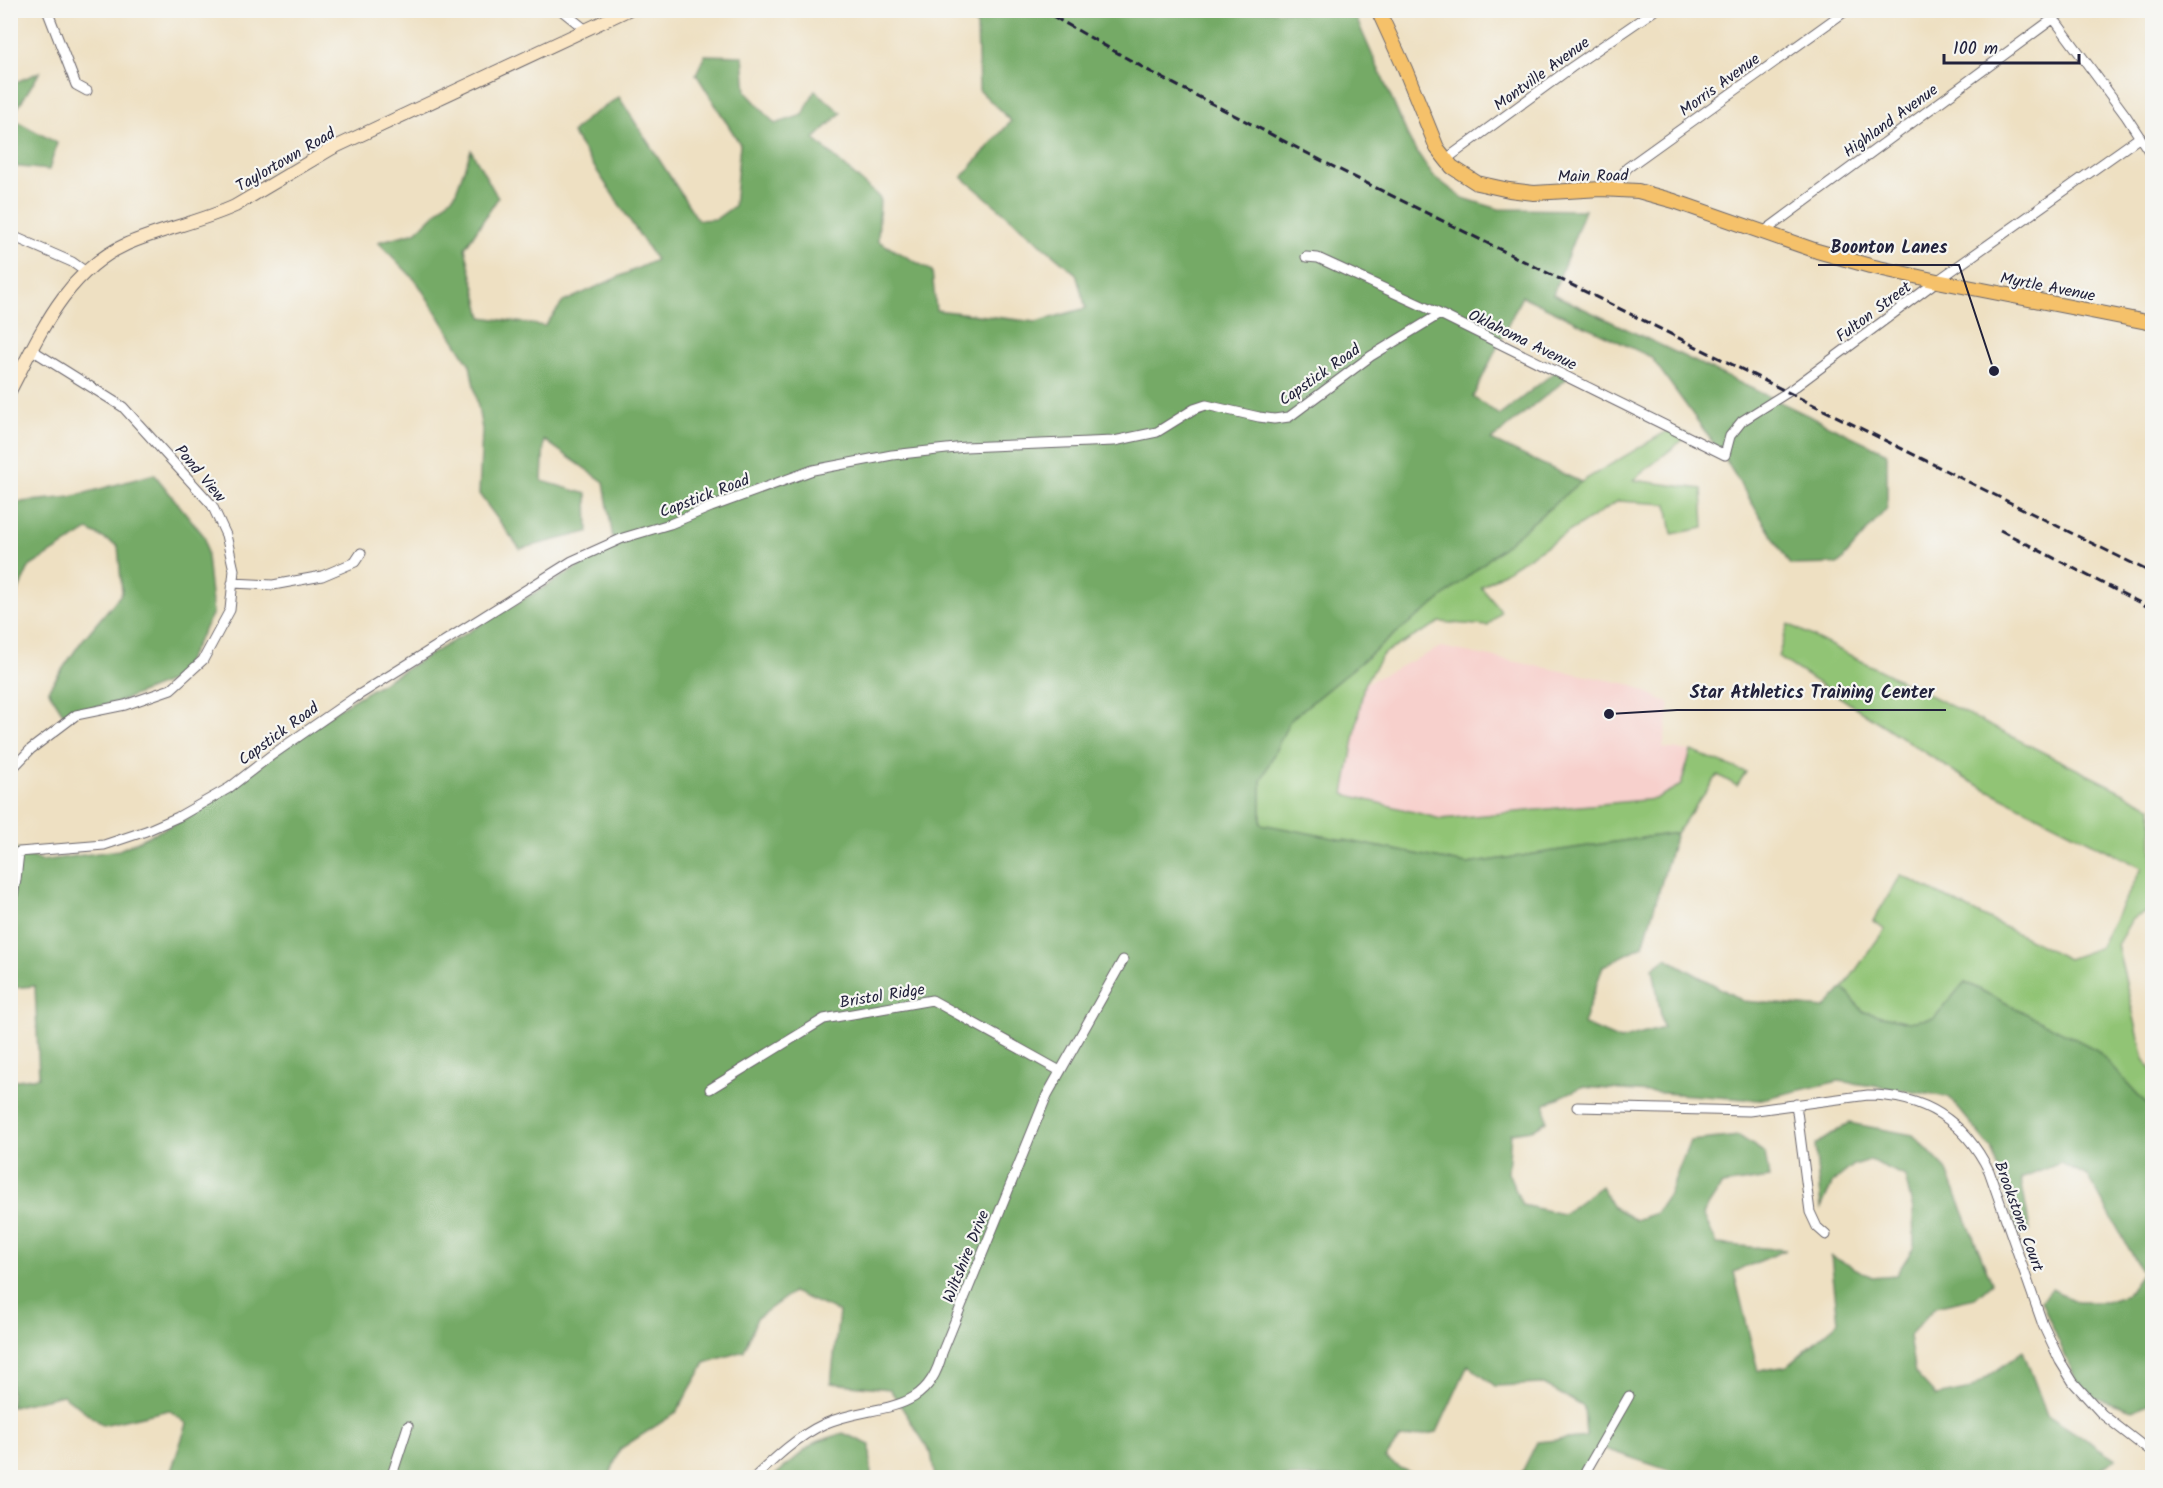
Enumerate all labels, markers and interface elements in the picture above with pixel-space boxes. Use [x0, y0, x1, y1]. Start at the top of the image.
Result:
scale bar [1944, 27, 2079, 65]
street label: Montville Avenue [1489, 31, 1595, 118]
text: 100 m [1953, 35, 1998, 64]
street label: Morris Avenue [1674, 47, 1765, 123]
street label: Highland Avenue [1838, 78, 1944, 164]
street label: Taylortown Road [231, 121, 341, 199]
street label: Main Road [1557, 163, 1630, 190]
callout: Boonton Lanes [1818, 229, 1959, 265]
text: Boonton Lanes [1830, 234, 1948, 263]
street label: Myrtle Avenue [1998, 266, 2097, 309]
street label: Fulton Street [1831, 275, 1918, 349]
street label: Oklahoma Avenue [1464, 303, 1581, 378]
street label: Capstick Road [1274, 337, 1367, 413]
street label: Pond View [168, 439, 232, 509]
street label: Capstick Road [656, 467, 754, 525]
callout: Star Athletics Training Center [1677, 674, 1946, 710]
text: Star Athletics Training Center [1690, 679, 1936, 708]
street label: Capstick Road [233, 696, 325, 772]
street label: Bristol Ridge [838, 977, 927, 1016]
street label: Brookstone Court [1987, 1158, 2050, 1276]
street label: Wiltshire Drive [936, 1206, 996, 1307]

